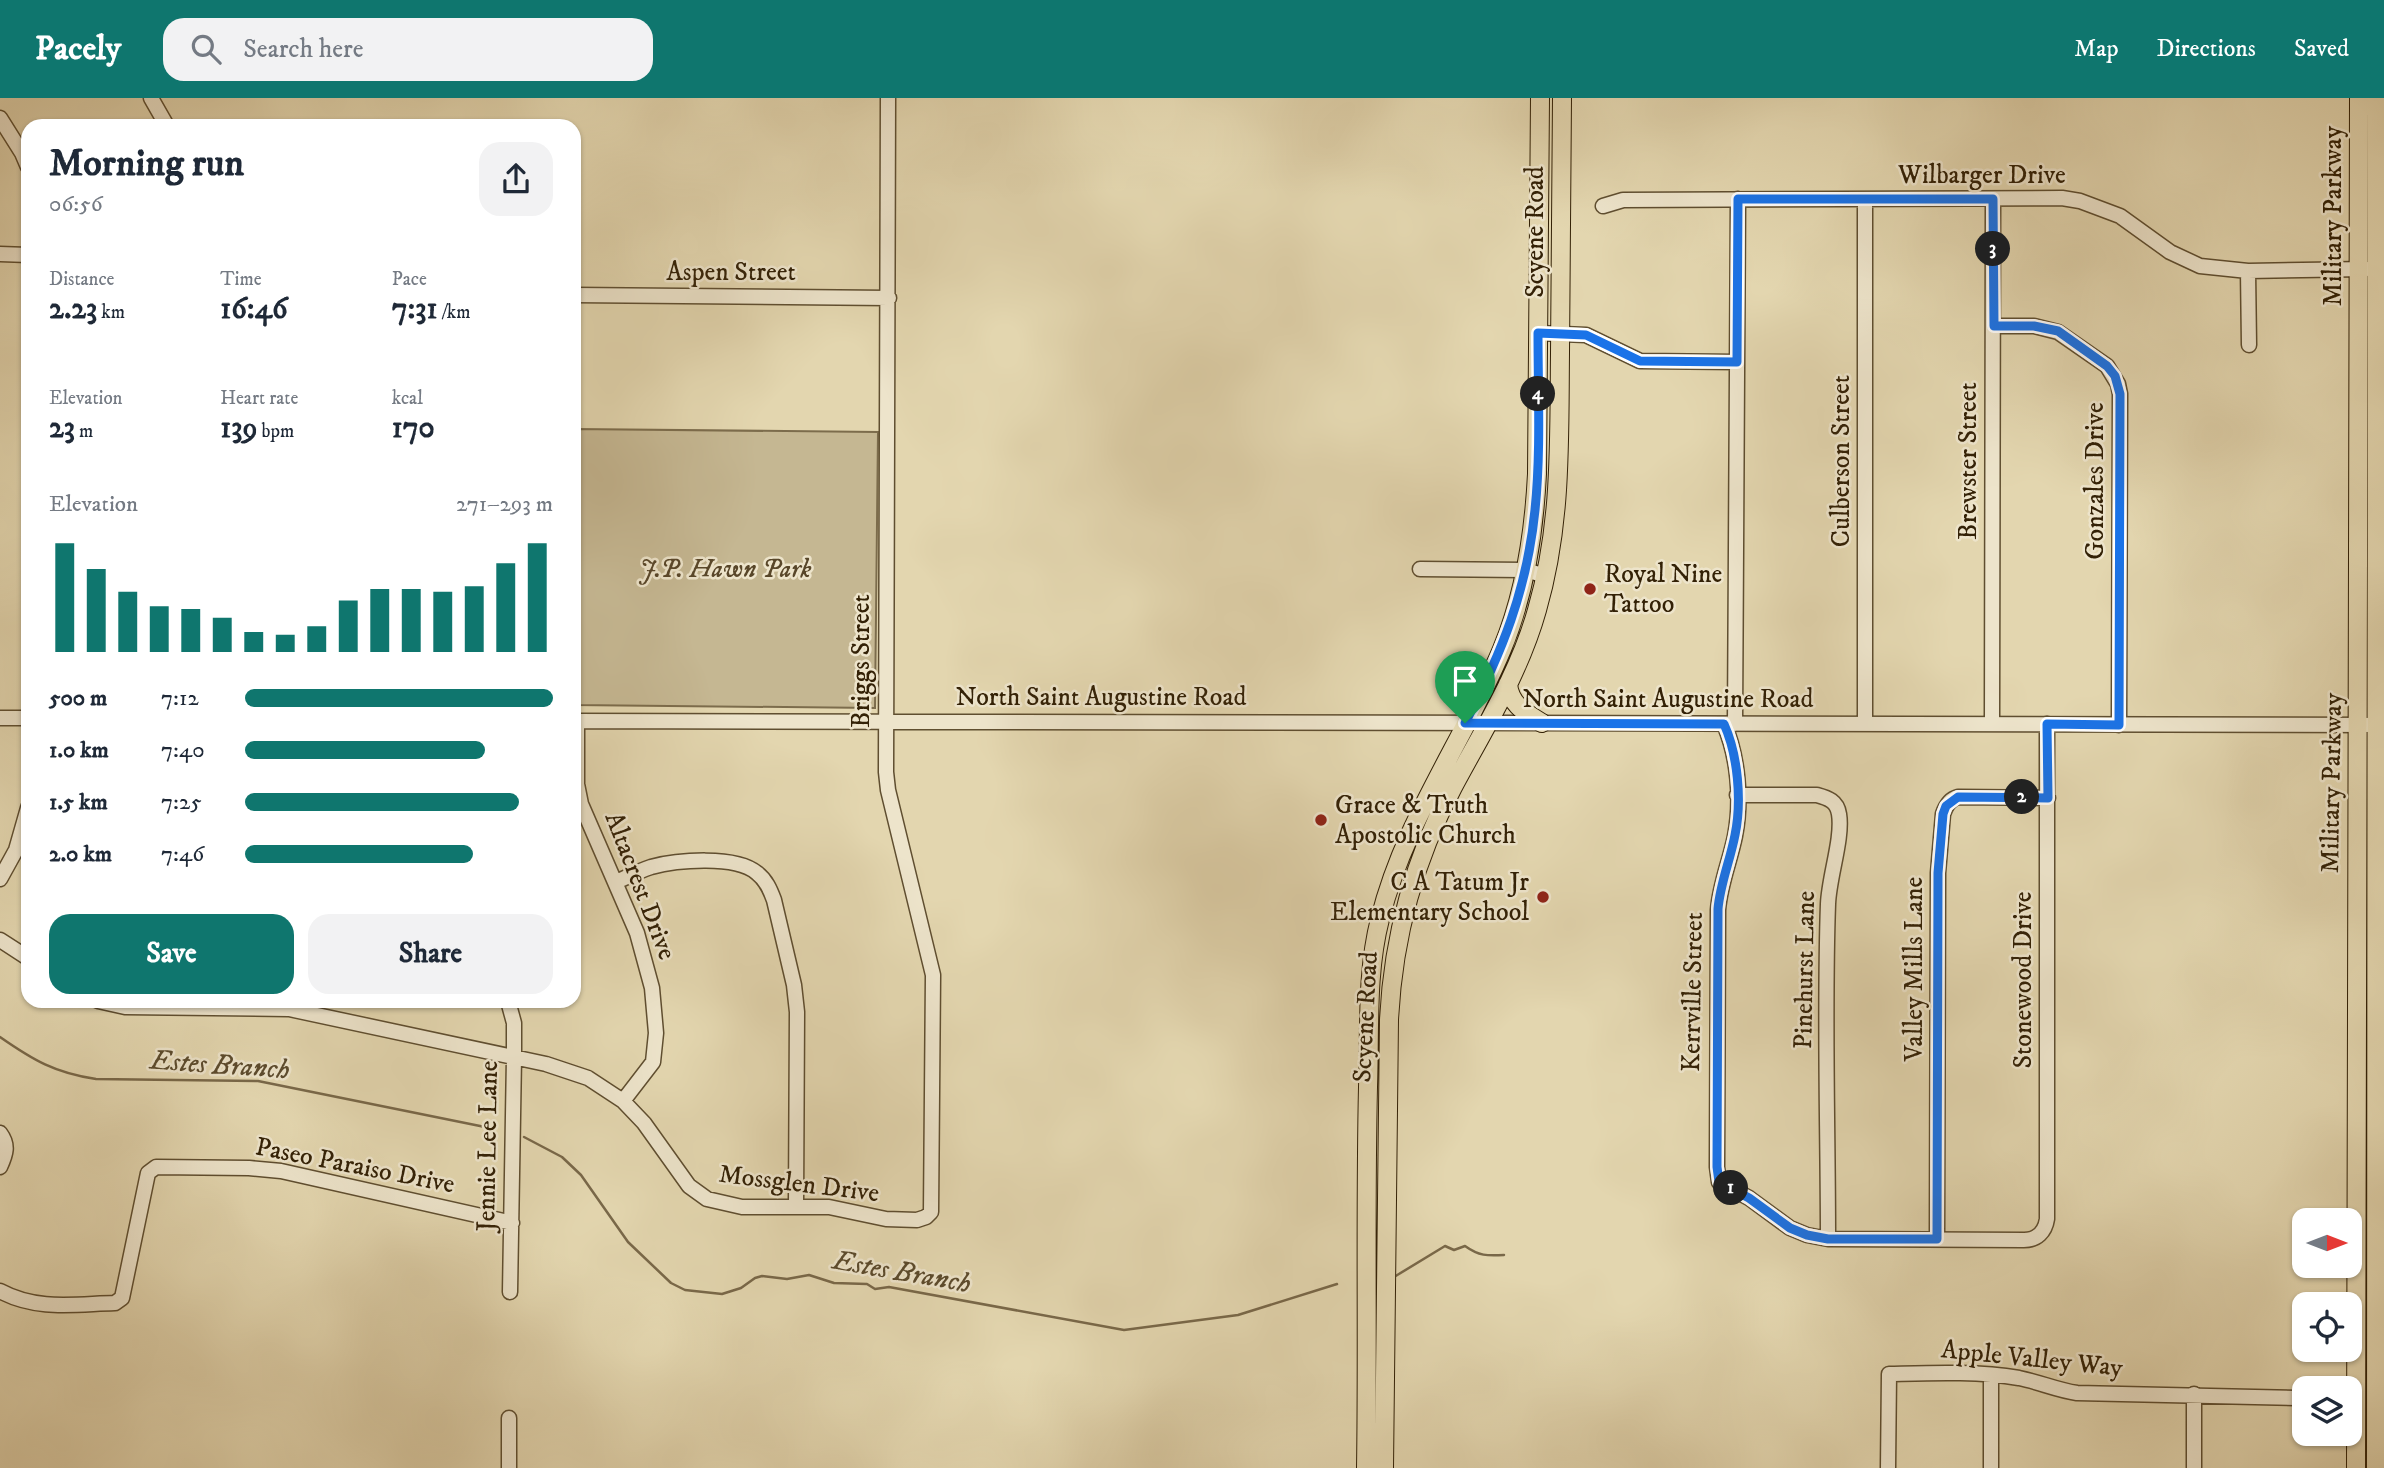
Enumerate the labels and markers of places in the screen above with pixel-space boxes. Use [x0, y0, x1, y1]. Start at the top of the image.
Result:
pin: 3 [1976, 232, 2010, 266]
pin: 4 [1520, 376, 1556, 412]
place label: Royal Nine Tattoo [1604, 558, 1722, 621]
marker: Royal Nine Tattoo [1582, 581, 1598, 597]
pin [1435, 651, 1495, 723]
pin: 2 [2004, 780, 2039, 814]
place label: Grace & Truth Apostolic Church [1335, 789, 1516, 852]
marker: Grace & Truth Apostolic Church [1313, 812, 1329, 828]
place label: C A Tatum Jr Elementary School [1330, 866, 1529, 929]
marker: C A Tatum Jr Elementary School [1535, 889, 1551, 905]
pin: 1 [1714, 1170, 1748, 1206]

